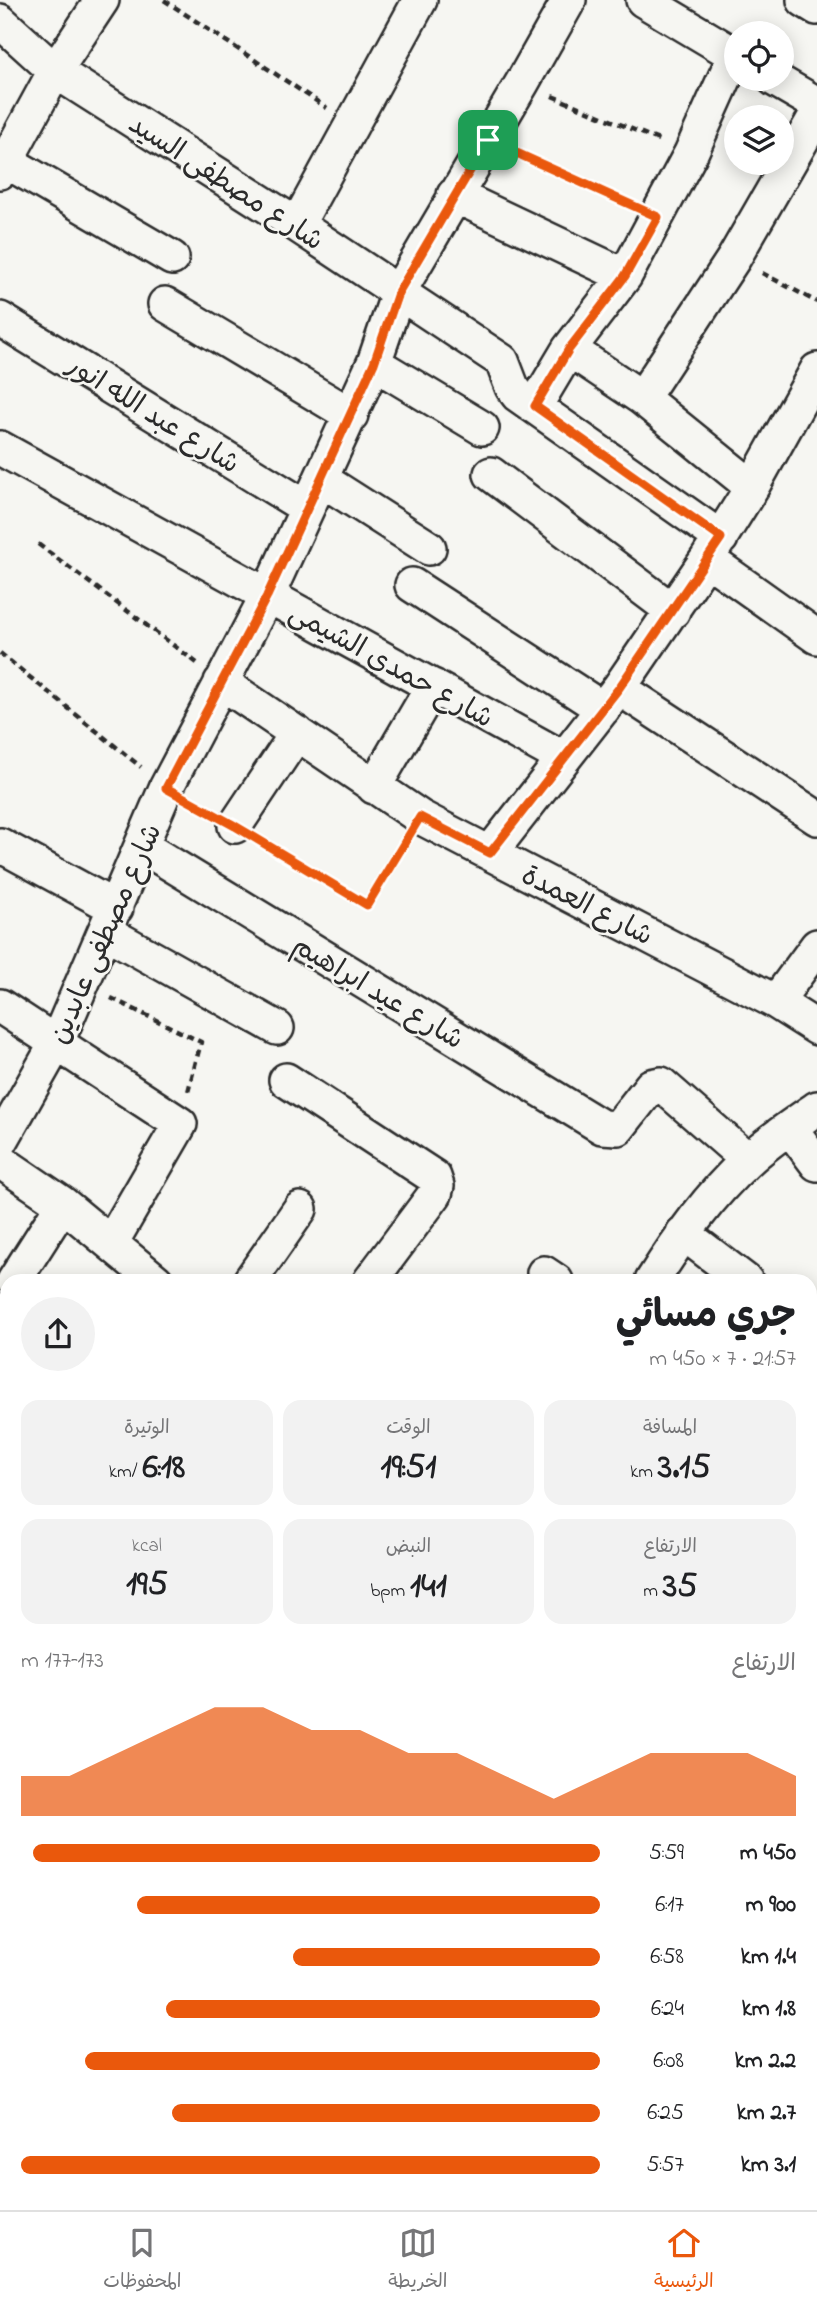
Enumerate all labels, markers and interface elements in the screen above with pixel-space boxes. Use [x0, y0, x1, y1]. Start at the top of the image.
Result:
map controls [724, 21, 794, 175]
button: locate [724, 21, 794, 91]
street label: شارع مصطفى السيد [119, 105, 331, 263]
button: layers [724, 105, 794, 175]
pin [458, 110, 518, 170]
icon: arrive [469, 121, 507, 159]
street label: شارع عبد الله انور [57, 346, 247, 486]
street label: شارع حمدى الشيمى [281, 594, 500, 740]
street label: شارع مصطفى عابدين [40, 818, 174, 1051]
street label: شارع العمدة [513, 856, 659, 958]
street label: شارع عيد ابراهيم [284, 927, 471, 1061]
text: جري مسائي [616, 1289, 796, 1345]
button: share [21, 1297, 95, 1371]
text: 21:57 · 7 × 450 m [649, 1343, 796, 1376]
text: الوتيرة [124, 1415, 170, 1442]
text: الوقت [386, 1415, 431, 1442]
text: المسافة [643, 1415, 697, 1442]
text: 6:18 [142, 1443, 185, 1494]
text: 19:51 [381, 1443, 436, 1494]
text: 3.15 [658, 1443, 710, 1494]
text: /km [109, 1459, 142, 1486]
text: km [630, 1459, 658, 1486]
text: kcal [132, 1533, 162, 1560]
text: النبض [386, 1534, 431, 1561]
text: الارتفاع [644, 1534, 697, 1561]
text: 195 [126, 1560, 168, 1611]
text: 141 [410, 1562, 447, 1613]
text: 35 [663, 1562, 697, 1613]
text: bpm [370, 1578, 410, 1605]
text: m [643, 1578, 663, 1605]
text: 173–177 m [21, 1645, 104, 1678]
text: الارتفاع [732, 1648, 796, 1681]
text: 5:59 [649, 1837, 684, 1870]
text: 450 m [740, 1837, 796, 1870]
text: 6:17 [655, 1889, 684, 1922]
text: 900 m [746, 1889, 796, 1922]
text: 6:58 [650, 1941, 684, 1974]
text: 1.4 km [741, 1941, 796, 1974]
text: 6:24 [651, 1993, 684, 2026]
text: 1.8 km [742, 1993, 796, 2026]
text: 6:08 [653, 2045, 684, 2078]
text: 2.2 km [735, 2045, 796, 2078]
text: 6:25 [647, 2097, 684, 2130]
text: 2.7 km [737, 2097, 796, 2130]
text: 5:57 [646, 2149, 684, 2182]
text: 3.1 km [741, 2149, 796, 2182]
tab: المحفوظات [103, 2224, 182, 2297]
tab: الخريطة [388, 2224, 447, 2297]
tab: الرئيسية [654, 2224, 714, 2297]

